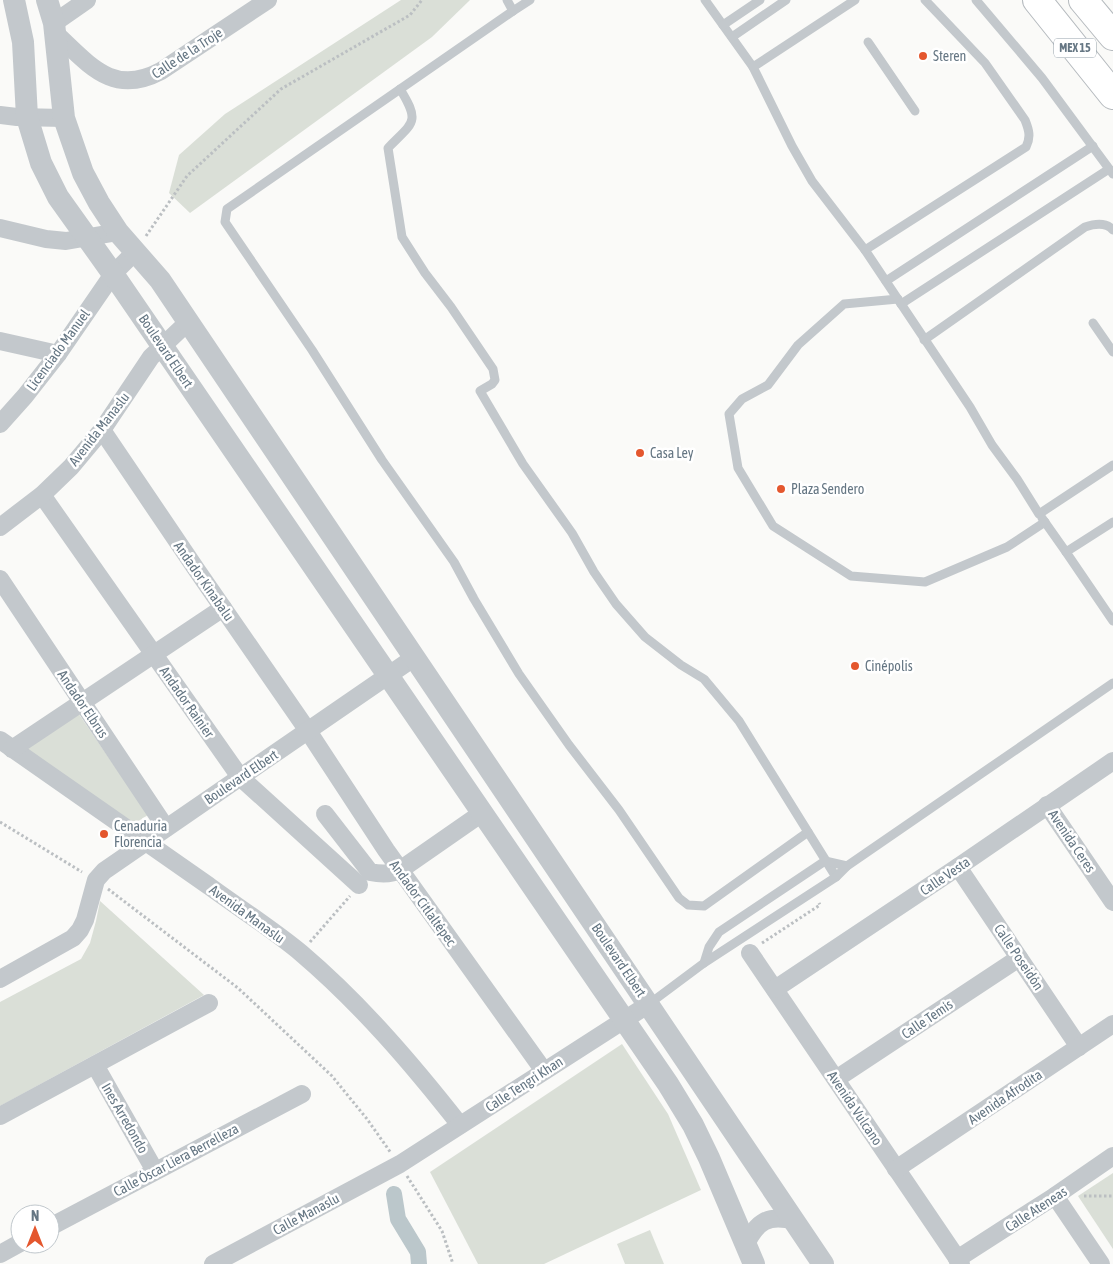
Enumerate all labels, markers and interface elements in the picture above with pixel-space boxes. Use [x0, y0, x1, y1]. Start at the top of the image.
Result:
street label: Calle de la Troje [149, 24, 225, 82]
road number: MEX 15 [1054, 38, 1096, 58]
place label: Steren [933, 48, 966, 64]
marker: Steren [917, 50, 929, 62]
street label: Licenciado Manuel [23, 306, 93, 394]
street label: Boulevard Elbert [136, 311, 196, 391]
street label: Avenida Manaslu [65, 389, 133, 469]
place label: Casa Ley [650, 445, 694, 461]
marker: Casa Ley [634, 447, 646, 459]
place label: Plaza Sendero [791, 481, 864, 497]
marker: Plaza Sendero [775, 483, 787, 495]
street label: Andador Kinabalu [171, 538, 237, 624]
place label: Cinépolis [865, 658, 913, 674]
marker: Cinépolis [849, 660, 861, 672]
street label: Andador Rainier [157, 663, 218, 741]
street label: Andador Elbrus [54, 667, 112, 741]
street label: Boulevard Elbert [201, 747, 281, 807]
street label: Avenida Ceres [1045, 807, 1099, 875]
place label: Cenaduria Florencia [114, 818, 167, 850]
marker: Cenaduria Florencia [98, 828, 110, 840]
street label: Calle Vesta [917, 854, 973, 898]
street label: Andador Citlaltépec [387, 857, 460, 950]
street label: Avenida Manaslu [206, 882, 288, 946]
street label: Boulevard Elbert [589, 920, 649, 1000]
street label: Calle Poseidón [991, 921, 1047, 993]
street label: Calle Temis [898, 996, 956, 1042]
street label: Calle Tengri Khan [482, 1053, 566, 1115]
street label: Avenida Afrodita [965, 1066, 1045, 1128]
street label: Avenida Vulcano [824, 1068, 886, 1148]
street label: Ines Arredondo [99, 1080, 151, 1156]
street label: Calle Óscar Liera Berrelleza [111, 1120, 241, 1200]
street label: Calle Ateneas [1002, 1183, 1070, 1235]
street label: Calle Manaslu [270, 1190, 342, 1238]
north arrow [10, 1204, 60, 1254]
text: N [31, 1208, 39, 1224]

